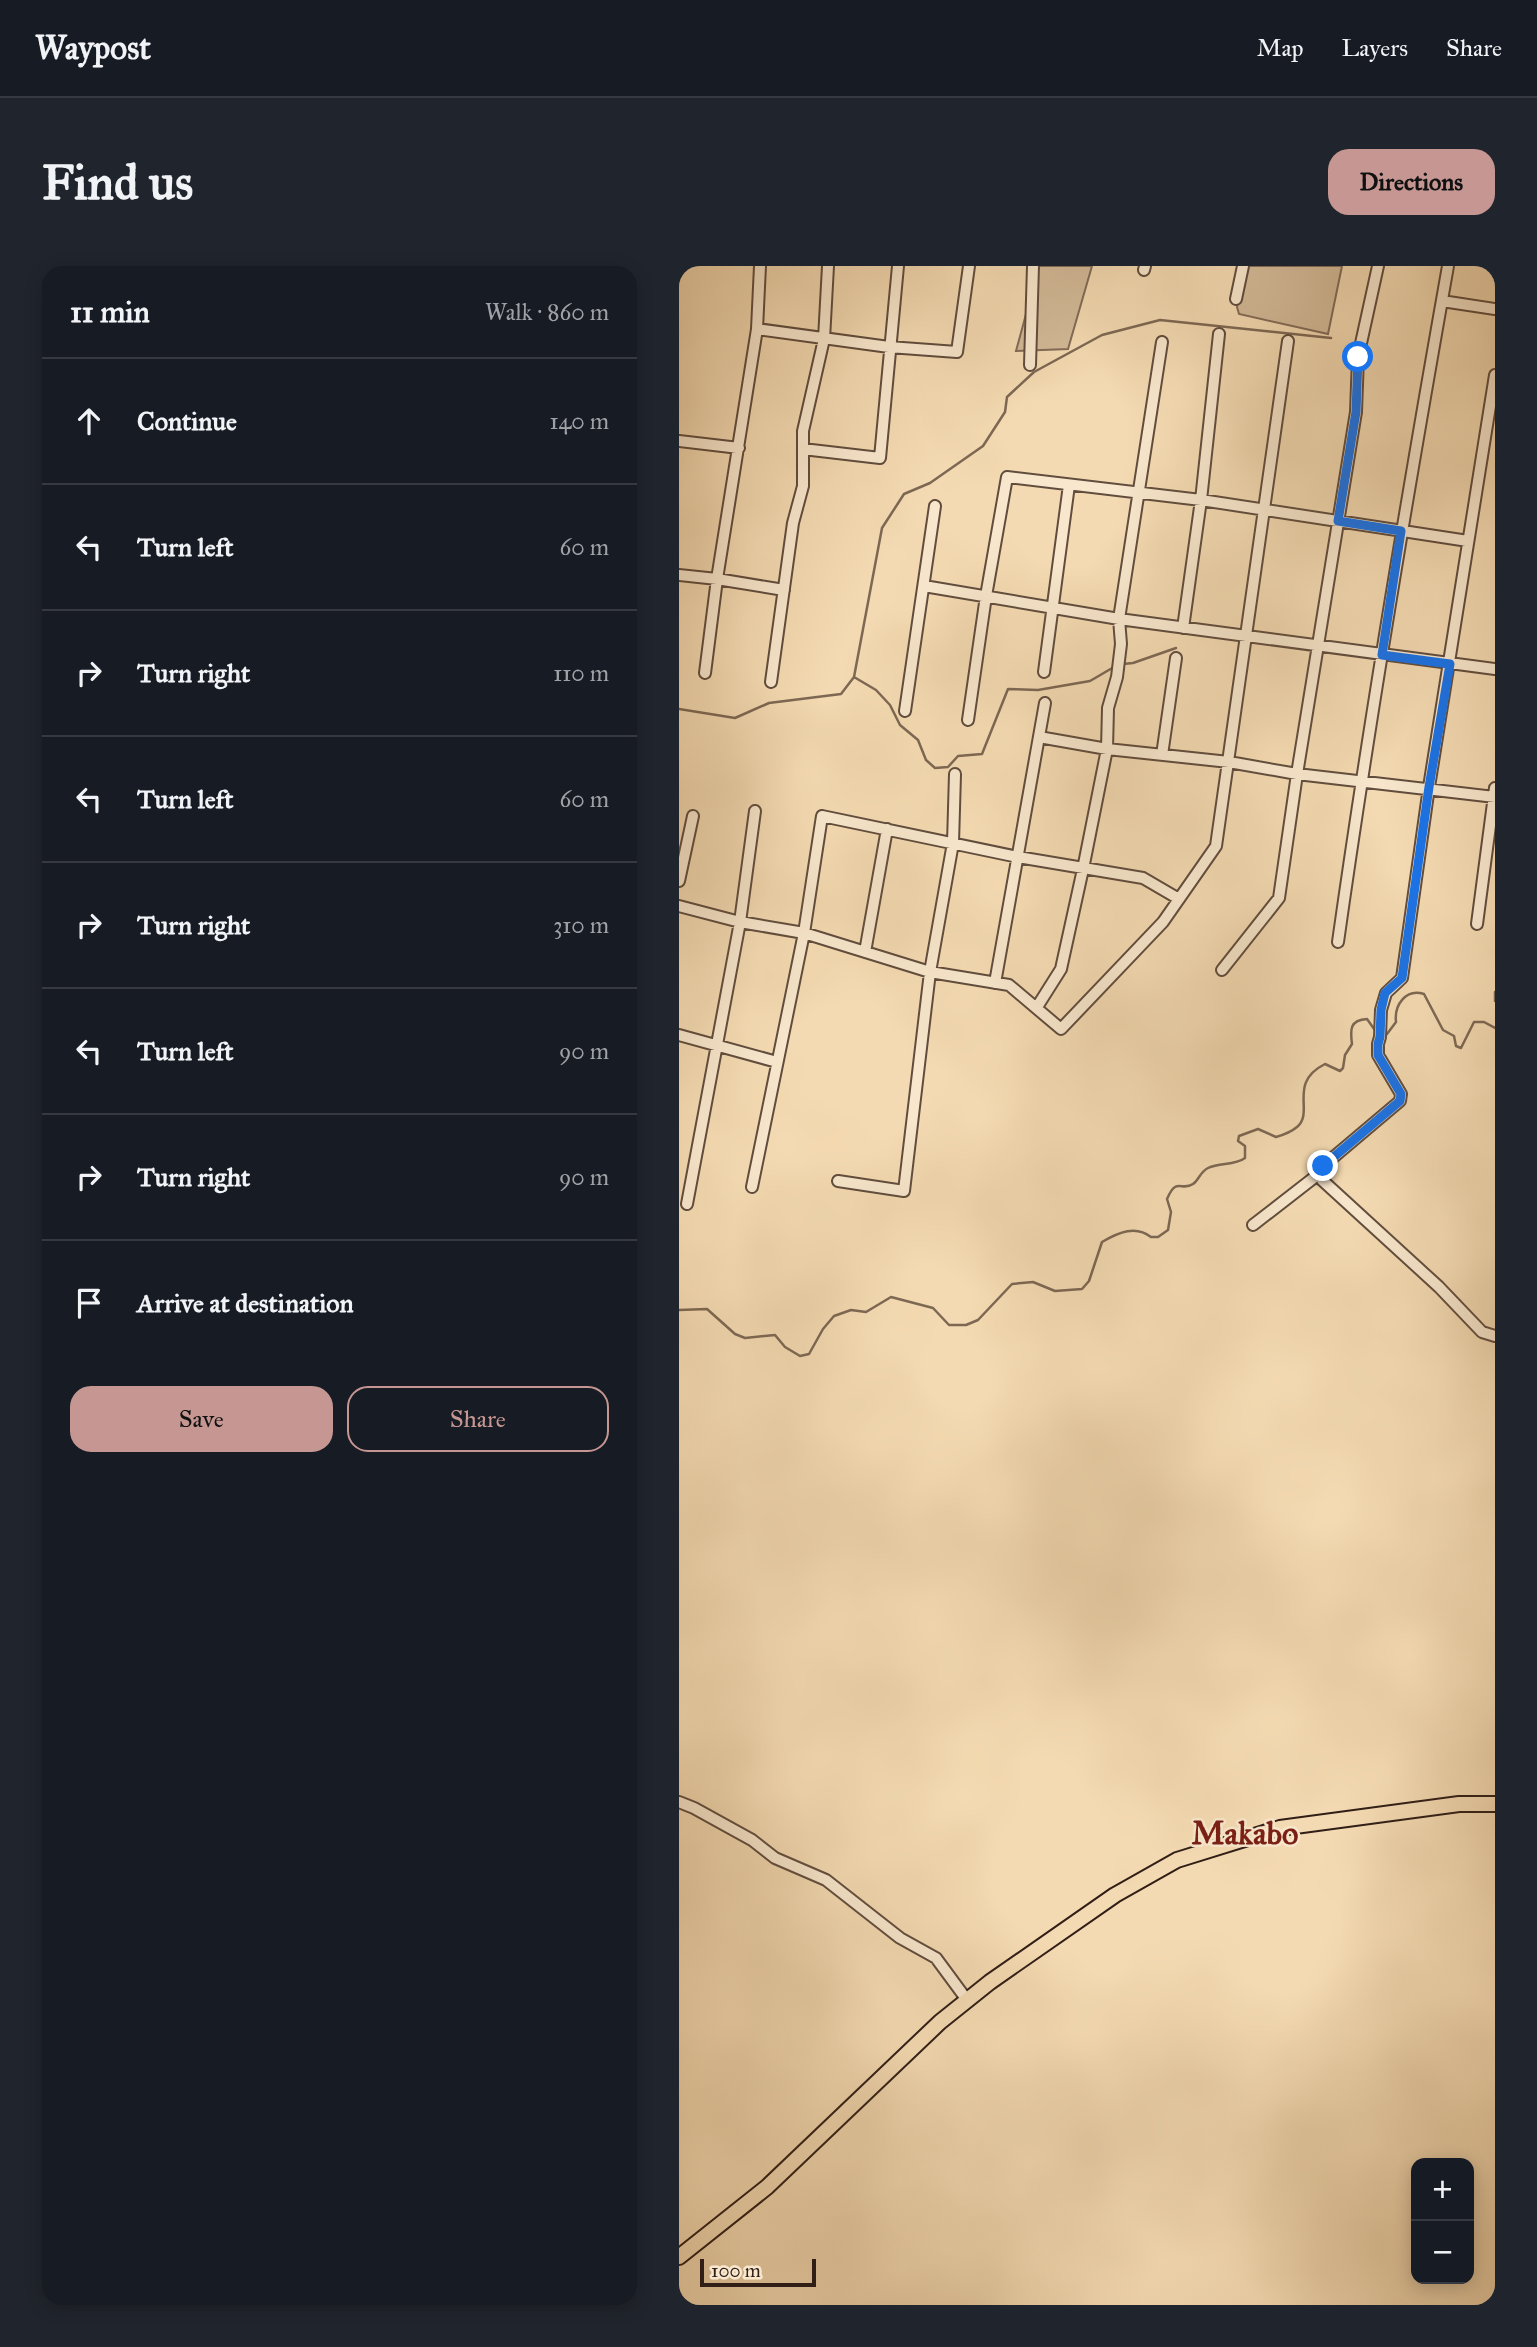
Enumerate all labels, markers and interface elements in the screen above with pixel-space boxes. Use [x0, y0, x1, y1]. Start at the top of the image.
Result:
text: Waypost [35, 28, 151, 68]
text: Map [1257, 33, 1304, 63]
text: Layers [1342, 33, 1408, 63]
text: Share [1446, 33, 1502, 63]
button: Directions [1328, 149, 1495, 215]
text: Find us [42, 153, 193, 212]
text: 11 min [70, 294, 150, 330]
text: Walk · 860 m [485, 298, 609, 326]
route start [1342, 341, 1373, 372]
icon: ahead [70, 402, 108, 440]
text: Continue [137, 405, 237, 437]
text: 140 m [549, 407, 609, 435]
icon: left [70, 528, 108, 566]
text: Turn left [137, 531, 233, 563]
text: 60 m [560, 533, 609, 561]
icon: right [70, 654, 108, 692]
text: Turn right [137, 657, 250, 689]
text: 110 m [553, 659, 609, 687]
icon: left [70, 780, 108, 818]
text: Turn left [137, 783, 233, 815]
text: 60 m [560, 785, 609, 813]
icon: right [70, 906, 108, 944]
text: Turn right [137, 909, 250, 941]
text: 310 m [553, 911, 609, 939]
icon: left [70, 1032, 108, 1070]
text: Turn left [137, 1035, 233, 1067]
text: 90 m [559, 1037, 609, 1065]
route end [1307, 1150, 1338, 1181]
icon: right [70, 1158, 108, 1196]
text: Turn right [137, 1161, 250, 1193]
text: 90 m [559, 1163, 609, 1191]
icon: arrive [70, 1284, 108, 1322]
text: Arrive at destination [137, 1287, 354, 1319]
button: Save [70, 1386, 333, 1452]
button: Share [347, 1386, 609, 1452]
district label: Makabo [1192, 1814, 1298, 1853]
map controls [1411, 2158, 1474, 2284]
button: + [1411, 2158, 1474, 2221]
button: − [1411, 2221, 1474, 2284]
scale bar [700, 2256, 815, 2288]
text: 100 m [711, 2259, 761, 2282]

